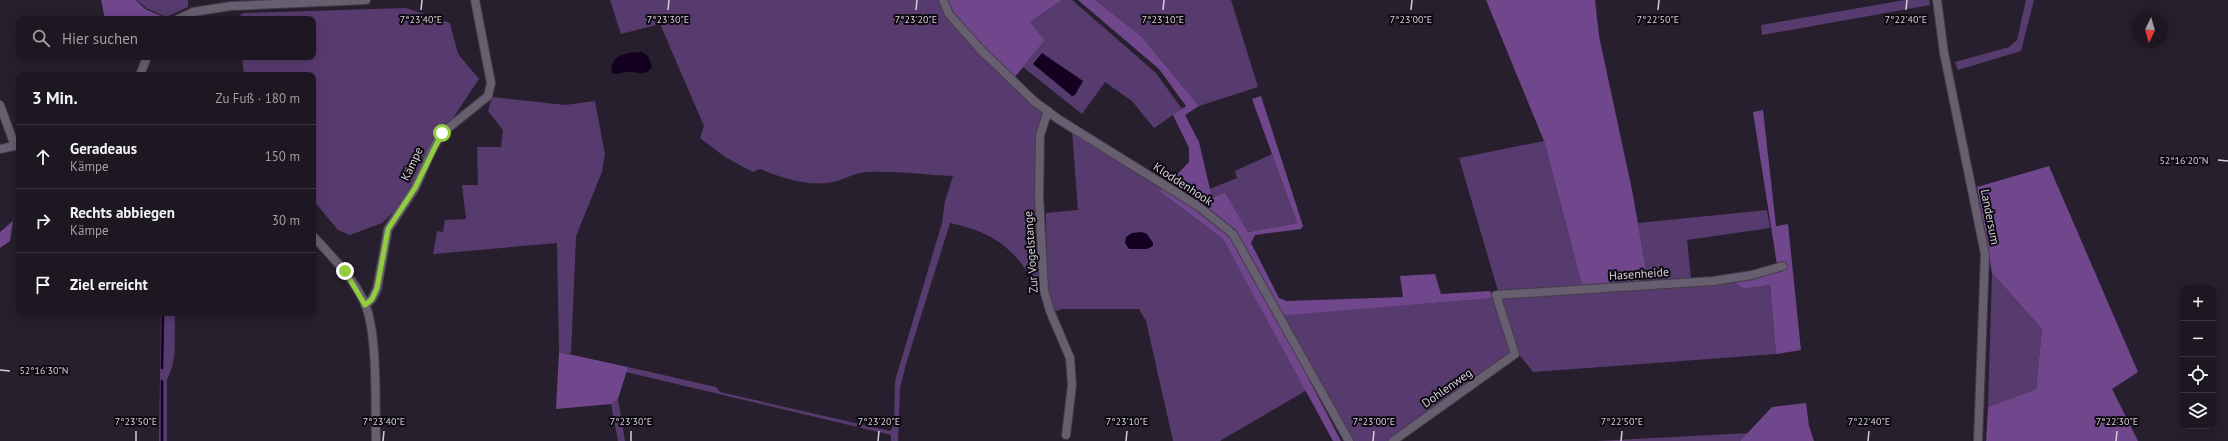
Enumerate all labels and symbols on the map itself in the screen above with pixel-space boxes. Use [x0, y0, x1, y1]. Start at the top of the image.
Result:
north arrow [2132, 12, 2168, 48]
text: 7°23'40"E [400, 13, 442, 26]
text: 7°23'30"E [647, 13, 689, 26]
text: 7°23'20"E [895, 13, 937, 26]
text: 7°23'10"E [1142, 13, 1184, 26]
text: 7°23'00"E [1390, 13, 1432, 26]
text: 7°22'50"E [1637, 13, 1679, 26]
text: 7°22'40"E [1885, 13, 1927, 26]
route start [433, 124, 451, 142]
street label: Kämpe [397, 144, 426, 183]
text: 52°16'20"N [2159, 154, 2209, 167]
street label: Kloddenhook [1151, 159, 1216, 209]
street label: Landersum [1978, 188, 2003, 246]
street label: Zur Vogelstange [1020, 210, 1041, 294]
route end [336, 262, 354, 280]
street label: Hasenheide [1608, 264, 1670, 283]
text: 52°16'30"N [19, 364, 69, 377]
street label: Dohlenweg [1419, 365, 1475, 410]
text: 7°23'50"E [115, 415, 157, 428]
text: 7°23'40"E [363, 415, 405, 428]
text: 7°23'30"E [610, 415, 652, 428]
text: 7°23'20"E [858, 415, 900, 428]
text: 7°23'10"E [1106, 415, 1148, 428]
text: 7°23'00"E [1353, 415, 1395, 428]
text: 7°22'50"E [1601, 415, 1643, 428]
text: 7°22'40"E [1848, 415, 1890, 428]
text: 7°22'30"E [2096, 415, 2138, 428]

